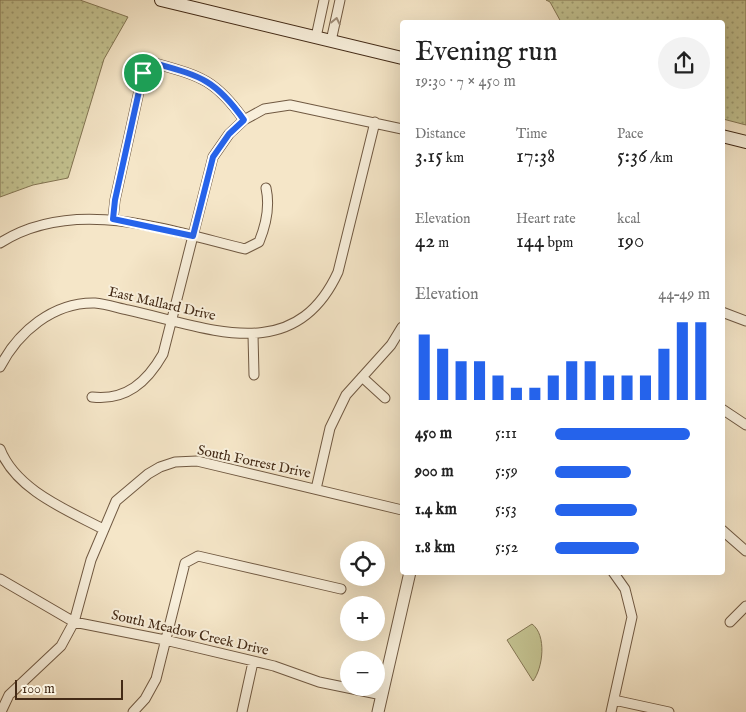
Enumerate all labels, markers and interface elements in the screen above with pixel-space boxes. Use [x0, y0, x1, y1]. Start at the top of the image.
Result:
one-way arrow [330, 16, 341, 25]
text: Evening run [415, 35, 558, 70]
button: share [658, 37, 710, 89]
pin [122, 52, 164, 94]
icon: arrive [129, 59, 157, 87]
text: 19:30 · 7 × 450 m [415, 72, 516, 92]
text: Distance [415, 125, 466, 143]
text: Time [516, 125, 547, 143]
text: Pace [617, 125, 644, 143]
text: 3.15 [415, 143, 443, 170]
text: 17:38 [516, 143, 555, 170]
text: 5:36 [617, 143, 647, 170]
text: km [443, 149, 464, 167]
text: /km [647, 149, 673, 167]
text: Elevation [415, 210, 471, 228]
text: Heart rate [516, 210, 576, 228]
text: kcal [617, 210, 640, 228]
text: 42 [415, 228, 435, 255]
text: 144 [516, 228, 544, 255]
text: 190 [617, 228, 644, 255]
text: m [435, 234, 449, 252]
text: bpm [544, 234, 573, 252]
street label: East Mallard Drive [107, 283, 218, 325]
text: Elevation [415, 285, 478, 305]
text: 44–49 m [658, 285, 710, 305]
text: 450 m [415, 424, 452, 444]
text: 5:11 [495, 424, 517, 444]
street label: South Forrest Drive [196, 441, 313, 483]
text: 900 m [415, 462, 454, 482]
text: 5:59 [495, 462, 518, 482]
text: 1.4 km [415, 500, 457, 520]
text: 5:53 [495, 500, 517, 520]
text: 1.8 km [415, 538, 455, 558]
text: 5:52 [495, 538, 518, 558]
map controls [340, 541, 385, 696]
button: locate [340, 541, 385, 586]
button: + [340, 596, 385, 641]
street label: South Meadow Creek Drive [110, 606, 271, 660]
button: − [340, 651, 385, 696]
scale bar [15, 677, 122, 700]
text: 100 m [22, 680, 55, 698]

